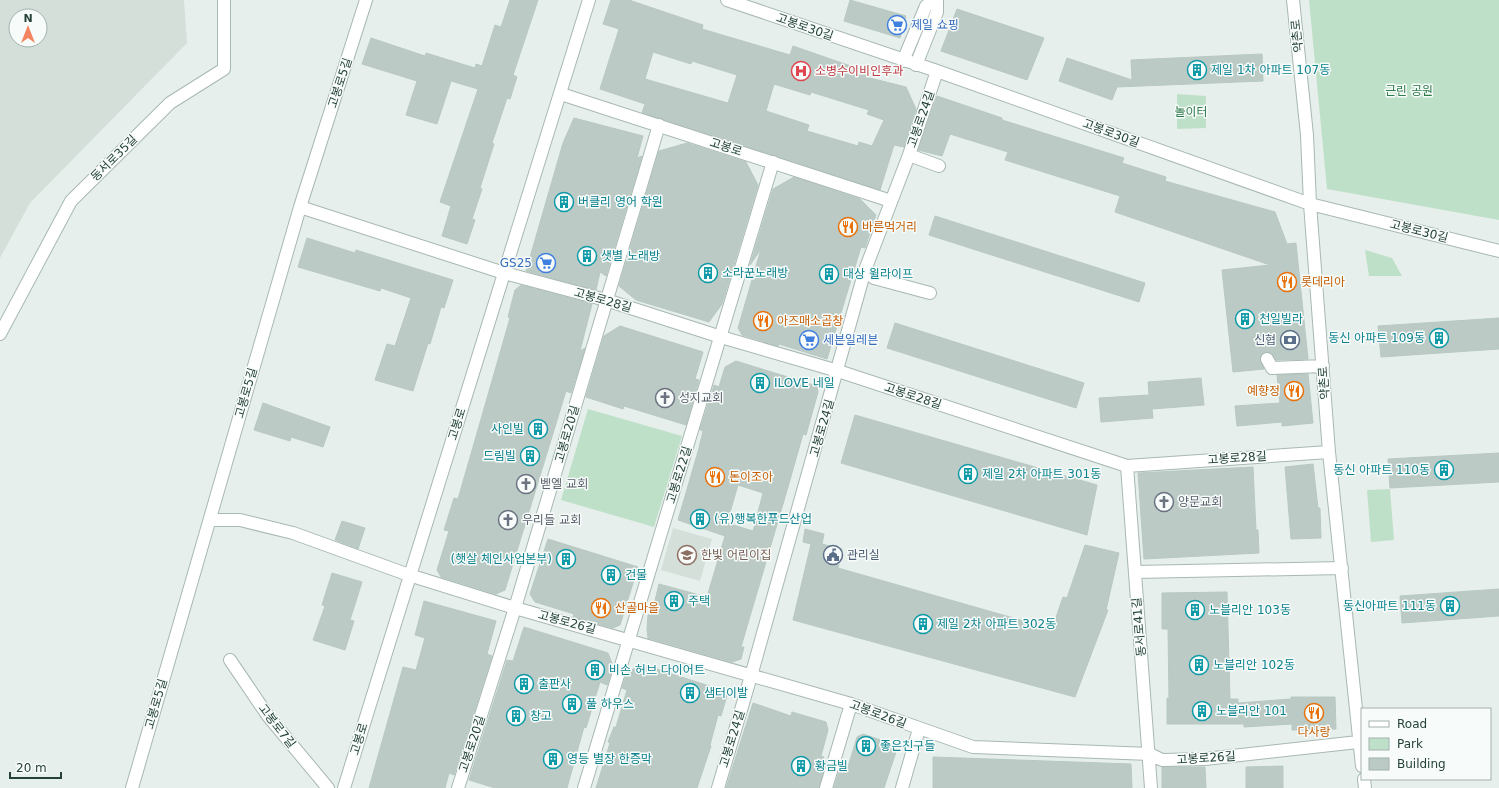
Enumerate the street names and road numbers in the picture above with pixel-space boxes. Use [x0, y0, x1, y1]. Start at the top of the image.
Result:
street label: 고봉로30길 [775, 11, 835, 43]
street label: 약촌로 [1288, 19, 1306, 53]
street label: 고봉로5길 [325, 56, 355, 110]
street label: 고봉로24길 [905, 89, 937, 149]
street label: 고봉로30길 [1081, 116, 1141, 150]
street label: 동서로35길 [88, 132, 140, 184]
street label: 고봉로 [708, 135, 744, 159]
street label: 고봉로30길 [1388, 217, 1450, 245]
street label: 고봉로28길 [573, 285, 633, 315]
street label: 고봉로5길 [232, 366, 260, 420]
street label: 약촌로 [1316, 366, 1332, 400]
street label: 고봉로28길 [883, 380, 943, 412]
street label: 고봉로24길 [807, 398, 837, 458]
street label: 고봉로20길 [552, 404, 582, 464]
street label: 고봉로 [445, 406, 469, 442]
street label: 고봉로22길 [664, 445, 694, 505]
street label: 고봉로28길 [1207, 449, 1267, 467]
street label: 동서로41길 [1129, 597, 1149, 657]
street label: 고봉로26길 [536, 608, 598, 636]
street label: 고봉로5길 [142, 677, 170, 731]
street label: 고봉로26길 [848, 697, 908, 731]
street label: 고봉로7길 [256, 701, 298, 751]
street label: 고봉로24길 [717, 709, 747, 769]
street label: 고봉로20길 [456, 714, 488, 774]
street label: 고봉로 [347, 721, 371, 757]
street label: 고봉로26길 [1176, 749, 1236, 767]

